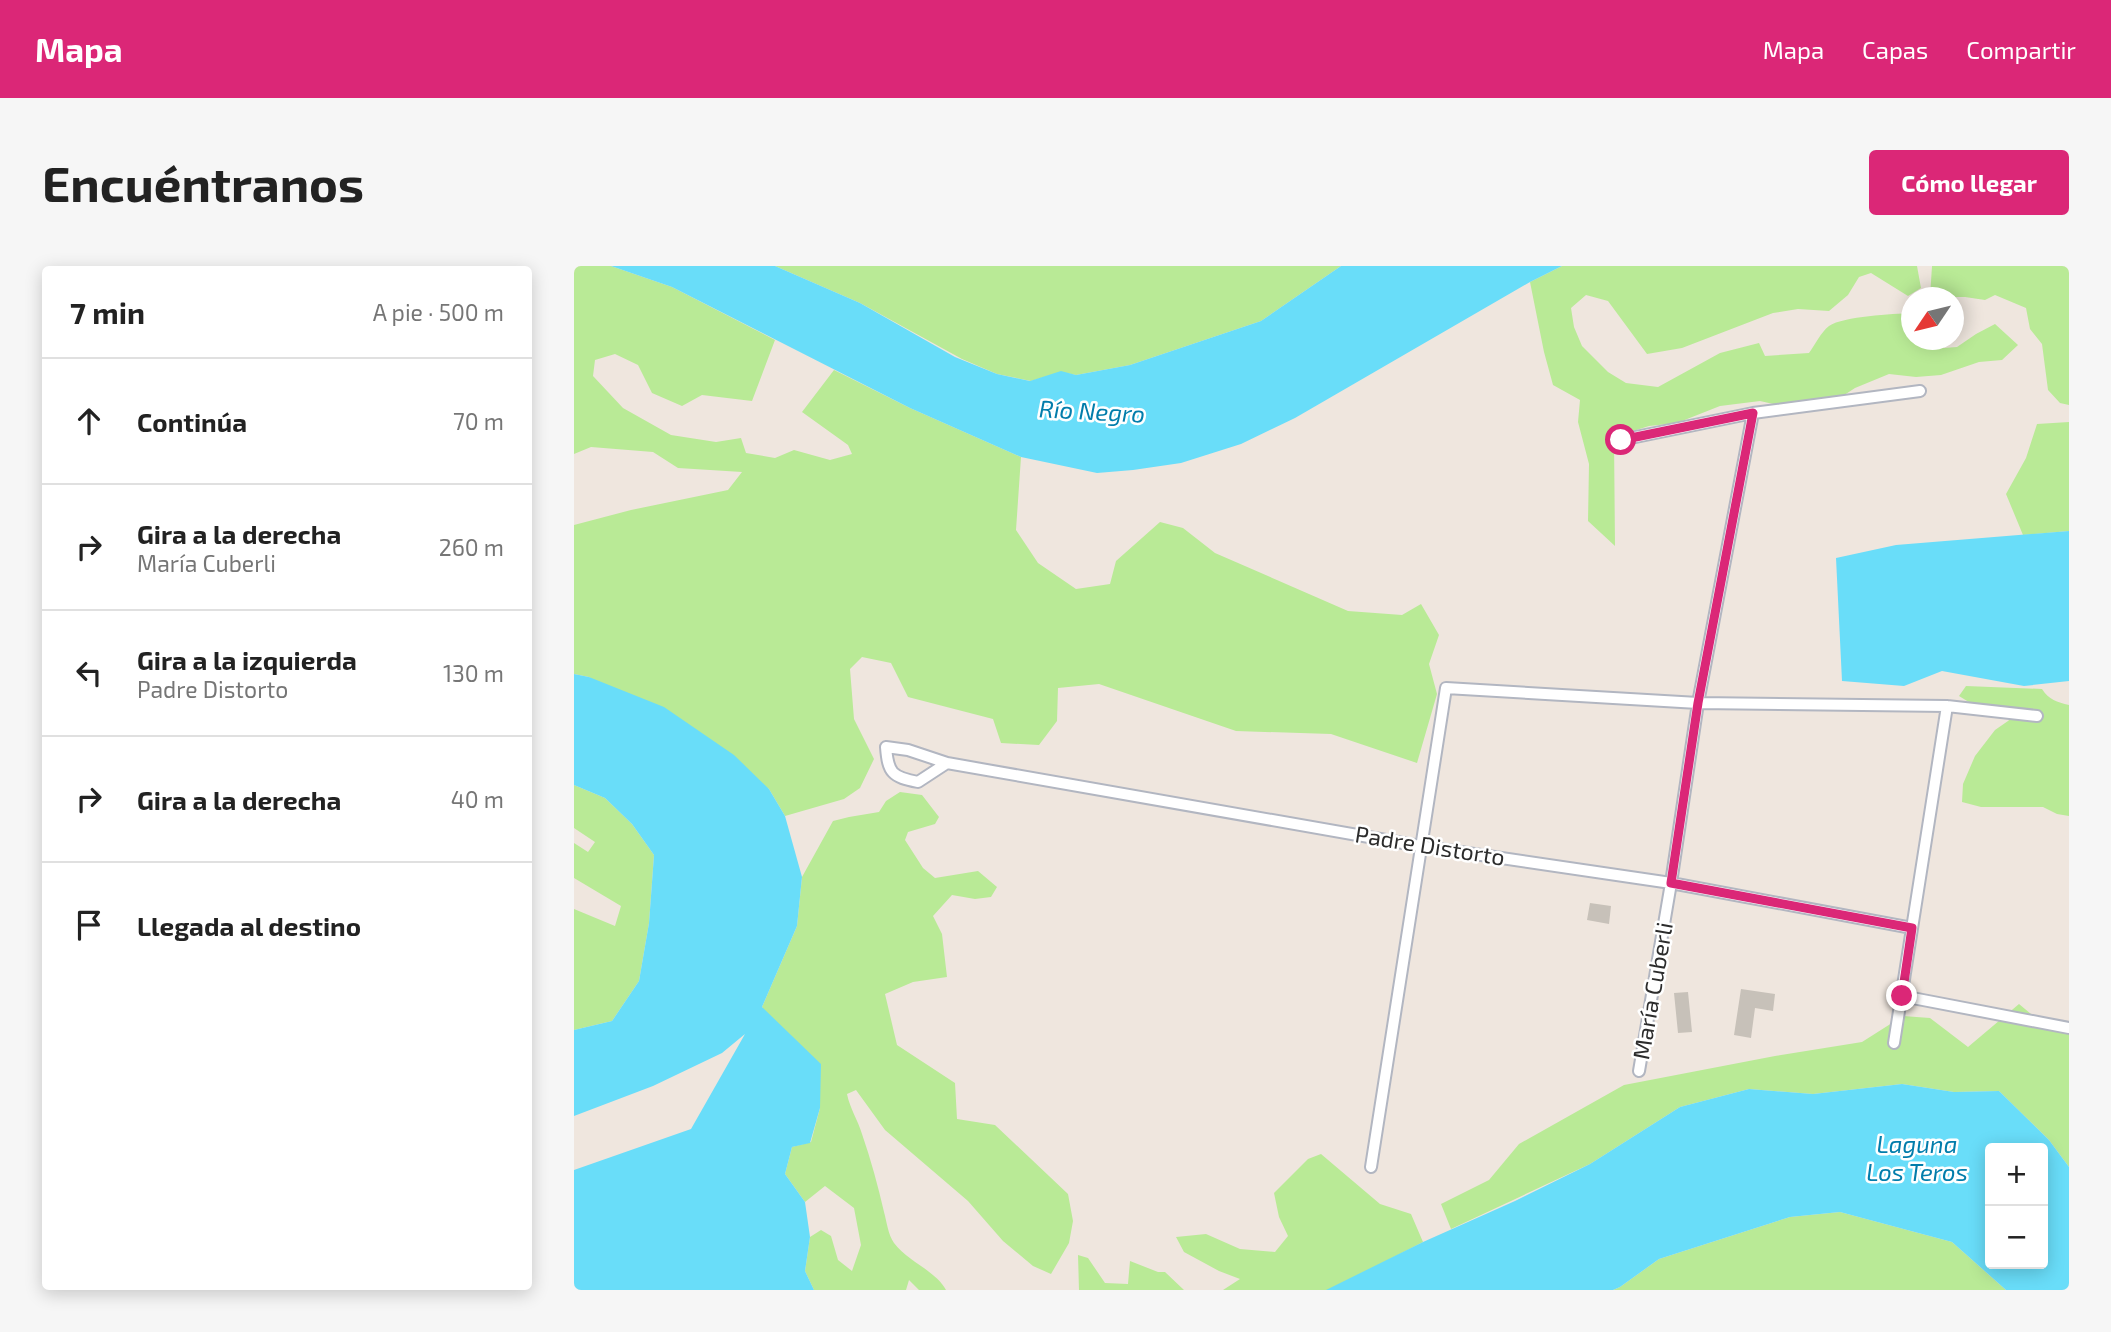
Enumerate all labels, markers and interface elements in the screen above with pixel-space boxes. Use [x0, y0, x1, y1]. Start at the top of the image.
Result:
text: Mapa [35, 29, 123, 69]
text: Mapa [1763, 35, 1824, 64]
text: Capas [1862, 35, 1928, 64]
text: Compartir [1966, 35, 2076, 64]
button: Cómo llegar [1869, 150, 2069, 215]
text: Encuéntranos [42, 153, 364, 212]
north arrow [1901, 287, 1964, 350]
text: 7 min [70, 294, 145, 330]
text: A pie · 500 m [373, 298, 504, 326]
water label: Río Negro [1038, 393, 1146, 428]
icon: ahead [70, 402, 108, 440]
text: Continúa [137, 406, 247, 437]
text: 70 m [453, 407, 504, 435]
route start [1605, 424, 1636, 455]
text: Gira a la derecha [137, 518, 341, 549]
icon: right [70, 528, 108, 566]
text: 260 m [439, 533, 504, 561]
text: María Cuberli [137, 549, 276, 577]
text: Gira a la izquierda [137, 644, 357, 675]
icon: left [70, 654, 108, 692]
text: 130 m [443, 659, 504, 687]
text: Padre Distorto [137, 675, 288, 703]
icon: right [70, 780, 108, 818]
text: Gira a la derecha [137, 784, 341, 815]
text: 40 m [451, 785, 504, 813]
street label: Padre Distorto [1353, 819, 1507, 871]
icon: arrive [70, 906, 108, 944]
text: Llegada al destino [137, 910, 361, 941]
street label: María Cuberli [1626, 920, 1678, 1062]
route end [1886, 980, 1917, 1011]
water label: Laguna Los Teros [1866, 1129, 1968, 1186]
map controls [1985, 1143, 2048, 1269]
button: + [1985, 1143, 2048, 1206]
button: − [1985, 1206, 2048, 1269]

